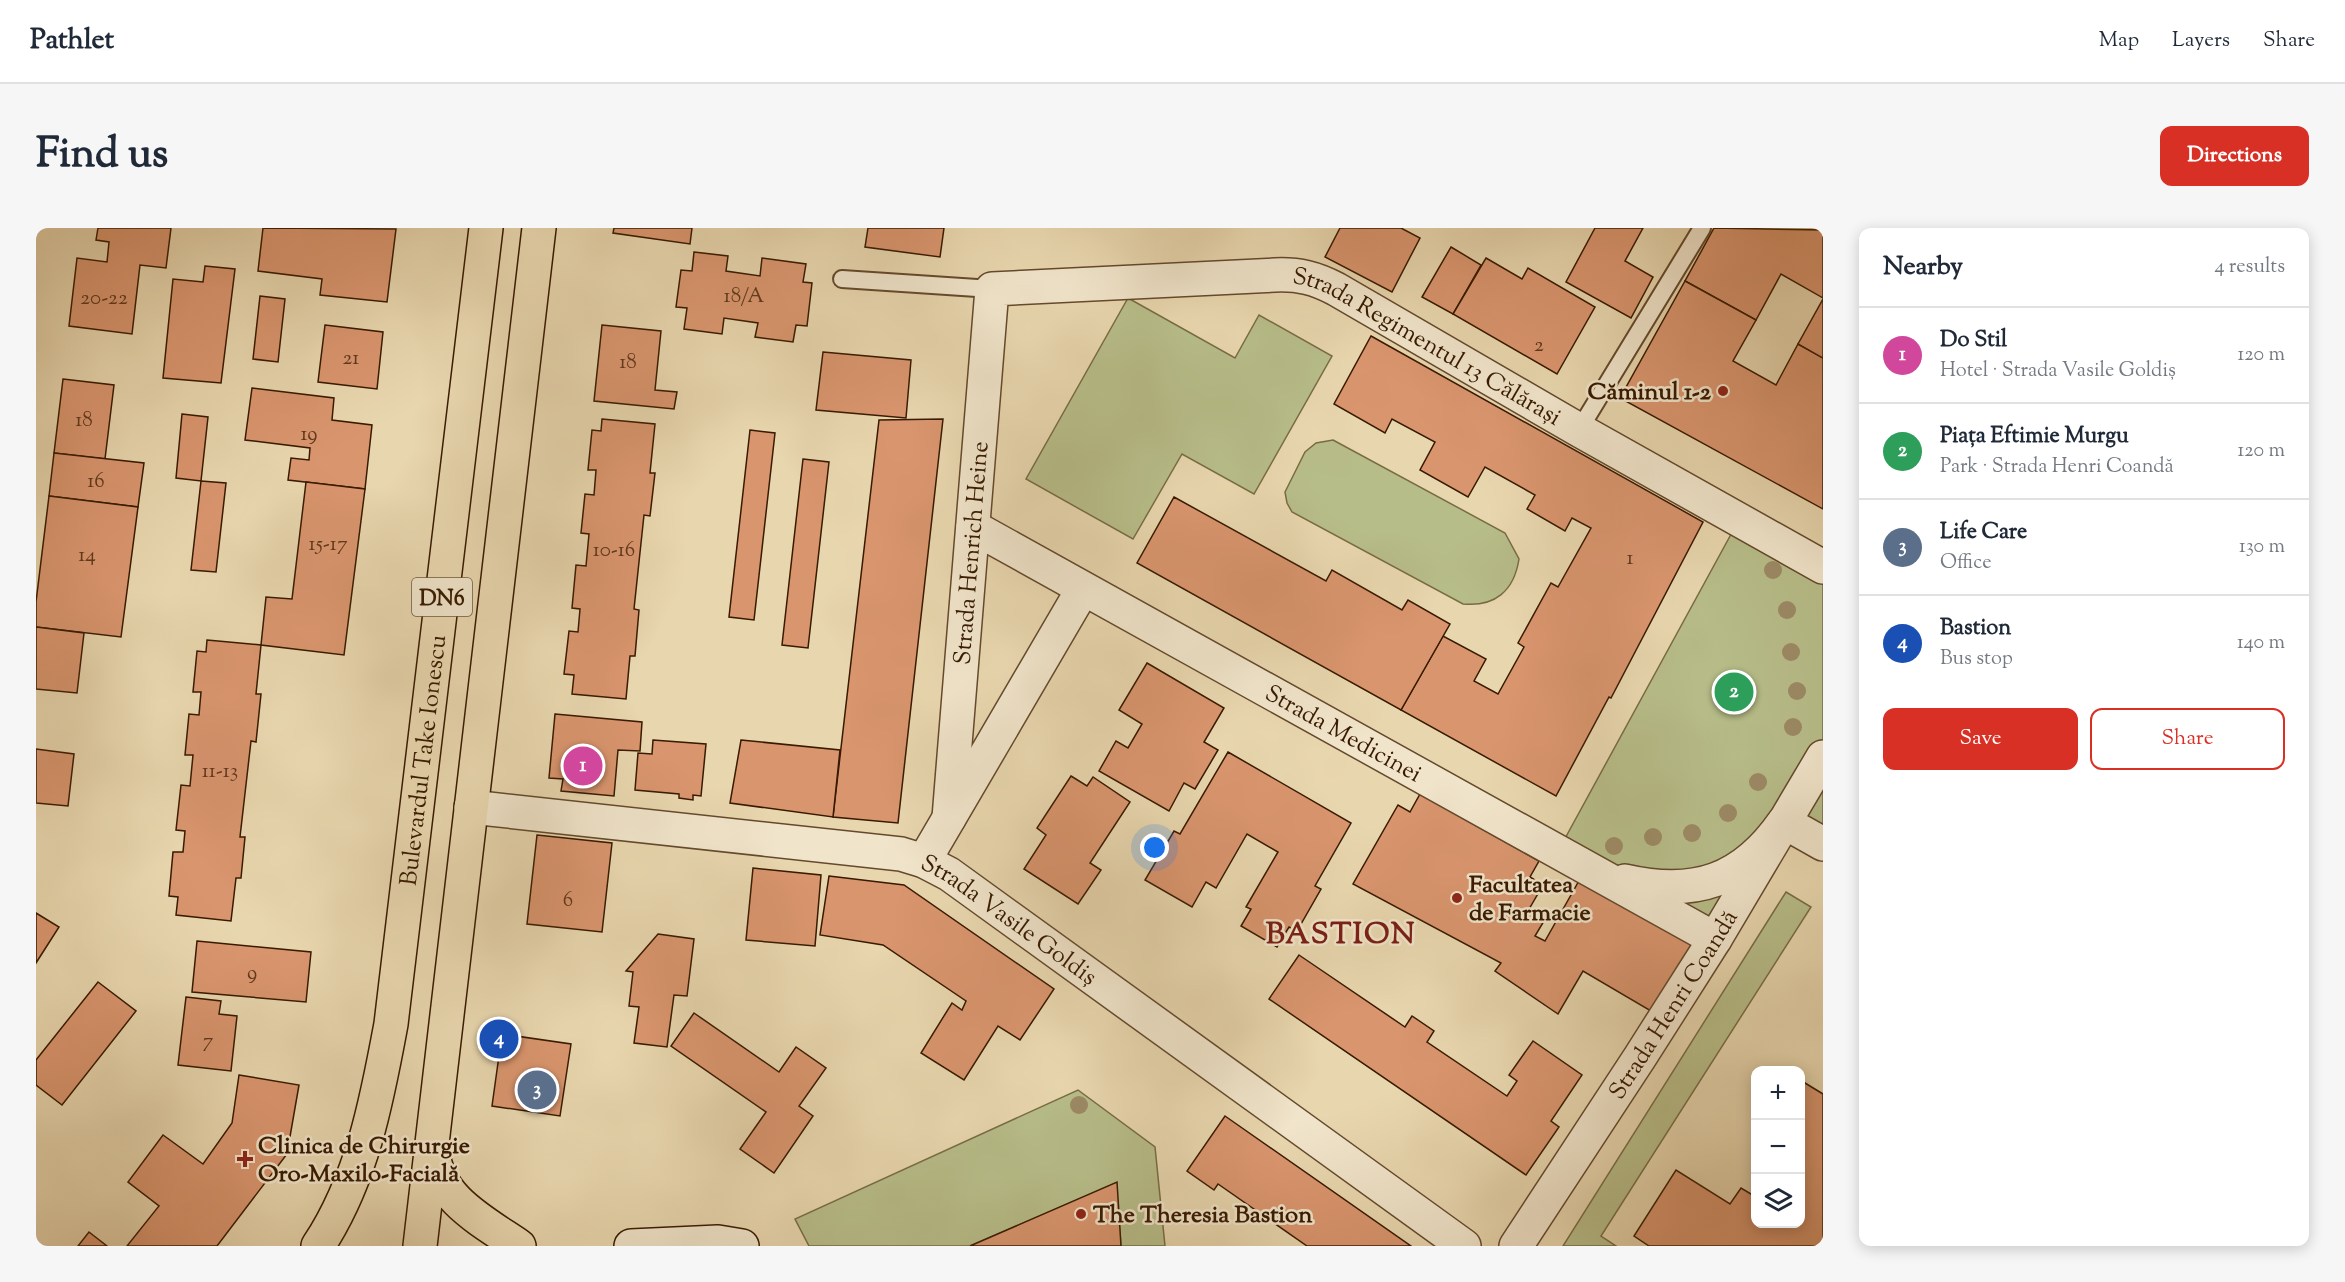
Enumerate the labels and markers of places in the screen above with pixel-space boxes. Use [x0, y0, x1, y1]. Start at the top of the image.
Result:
place label: Căminul 1-2 [1588, 376, 1712, 410]
marker: Căminul 1-2 [1716, 384, 1730, 398]
pin: 2 [1714, 670, 1754, 714]
pin: 1 [564, 744, 602, 788]
place label: Facultatea de Farmacie [1469, 869, 1591, 931]
marker: Facultatea de Farmacie [1450, 891, 1464, 905]
pin: 4 [480, 1016, 518, 1062]
pin: 3 [518, 1068, 556, 1112]
place label: Clinica de Chirurgie Oro-Maxilo-Facială [258, 1130, 470, 1192]
marker: Clinica de Chirurgie Oro-Maxilo-Facială [236, 1150, 254, 1168]
place label: The Theresia Bastion [1093, 1199, 1313, 1233]
marker: The Theresia Bastion [1074, 1207, 1088, 1221]

